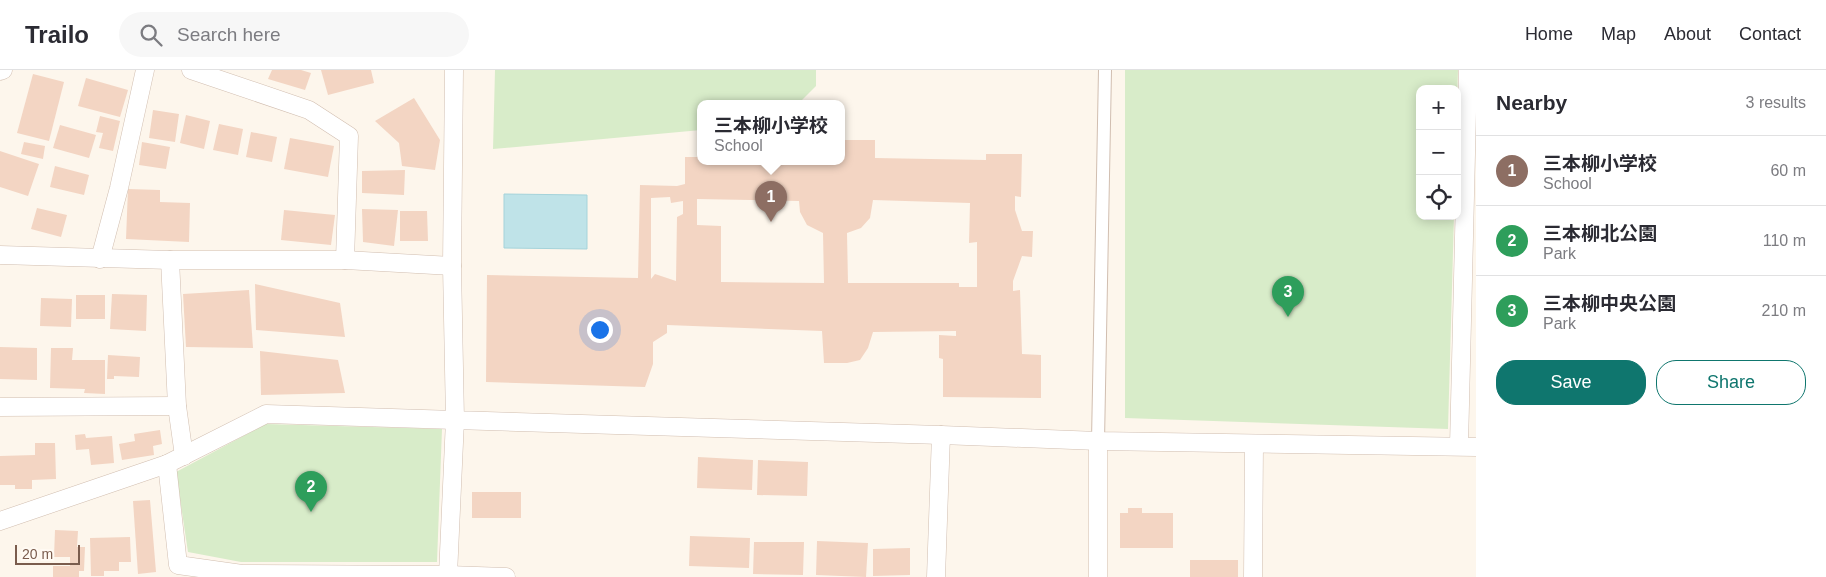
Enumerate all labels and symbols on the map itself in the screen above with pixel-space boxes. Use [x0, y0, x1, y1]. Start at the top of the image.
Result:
pin: 1 [755, 181, 787, 222]
pin: 3 [1272, 276, 1304, 317]
your location [587, 317, 613, 343]
pin: 2 [295, 471, 327, 512]
scale bar [15, 542, 80, 565]

